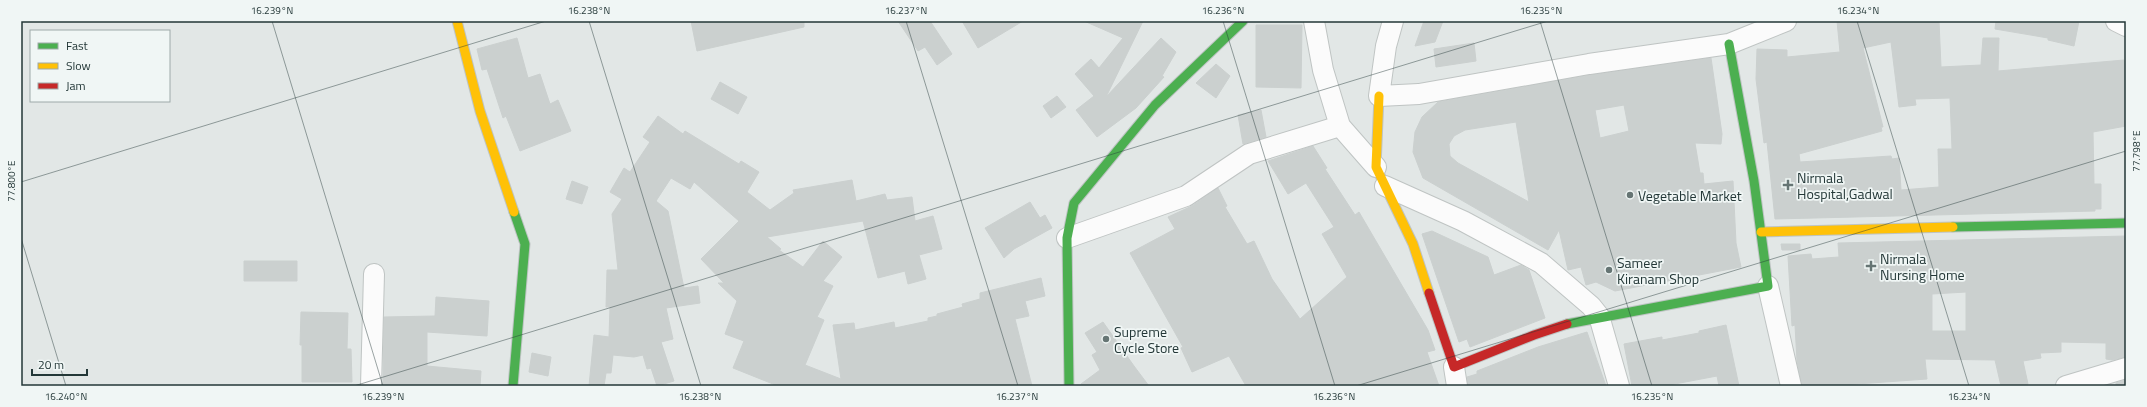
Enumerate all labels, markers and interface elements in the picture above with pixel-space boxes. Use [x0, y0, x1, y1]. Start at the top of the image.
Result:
text: 16.239°N [251, 3, 293, 18]
text: 16.238°N [568, 3, 610, 18]
text: 16.237°N [885, 3, 927, 18]
text: 16.236°N [1202, 3, 1244, 18]
text: 16.235°N [1520, 3, 1562, 18]
text: 16.234°N [1837, 3, 1879, 18]
legend [30, 30, 170, 102]
text: Fast [66, 36, 89, 55]
text: Slow [66, 56, 91, 75]
text: Jam [66, 76, 86, 95]
text: 77.798°E [2129, 130, 2144, 172]
text: 77.800°E [4, 160, 19, 202]
place label: Nirmala Hospital,Gadwal [1797, 167, 1893, 204]
marker: Nirmala Hospital,Gadwal [1782, 179, 1794, 191]
place label: Vegetable Market [1638, 185, 1742, 206]
marker: Vegetable Market [1625, 190, 1635, 200]
place label: Nirmala Nursing Home [1880, 248, 1965, 285]
place label: Sameer Kiranam Shop [1617, 252, 1699, 289]
marker: Nirmala Nursing Home [1865, 260, 1877, 272]
marker: Sameer Kiranam Shop [1604, 265, 1614, 275]
place label: Supreme Cycle Store [1114, 321, 1179, 358]
marker: Supreme Cycle Store [1101, 334, 1111, 344]
scale bar [32, 351, 87, 377]
text: 20 m [38, 355, 64, 374]
text: 16.240°N [45, 389, 87, 404]
text: 16.239°N [362, 389, 404, 404]
text: 16.238°N [679, 389, 721, 404]
text: 16.237°N [996, 389, 1038, 404]
text: 16.236°N [1313, 389, 1355, 404]
text: 16.235°N [1631, 389, 1673, 404]
text: 16.234°N [1948, 389, 1990, 404]

